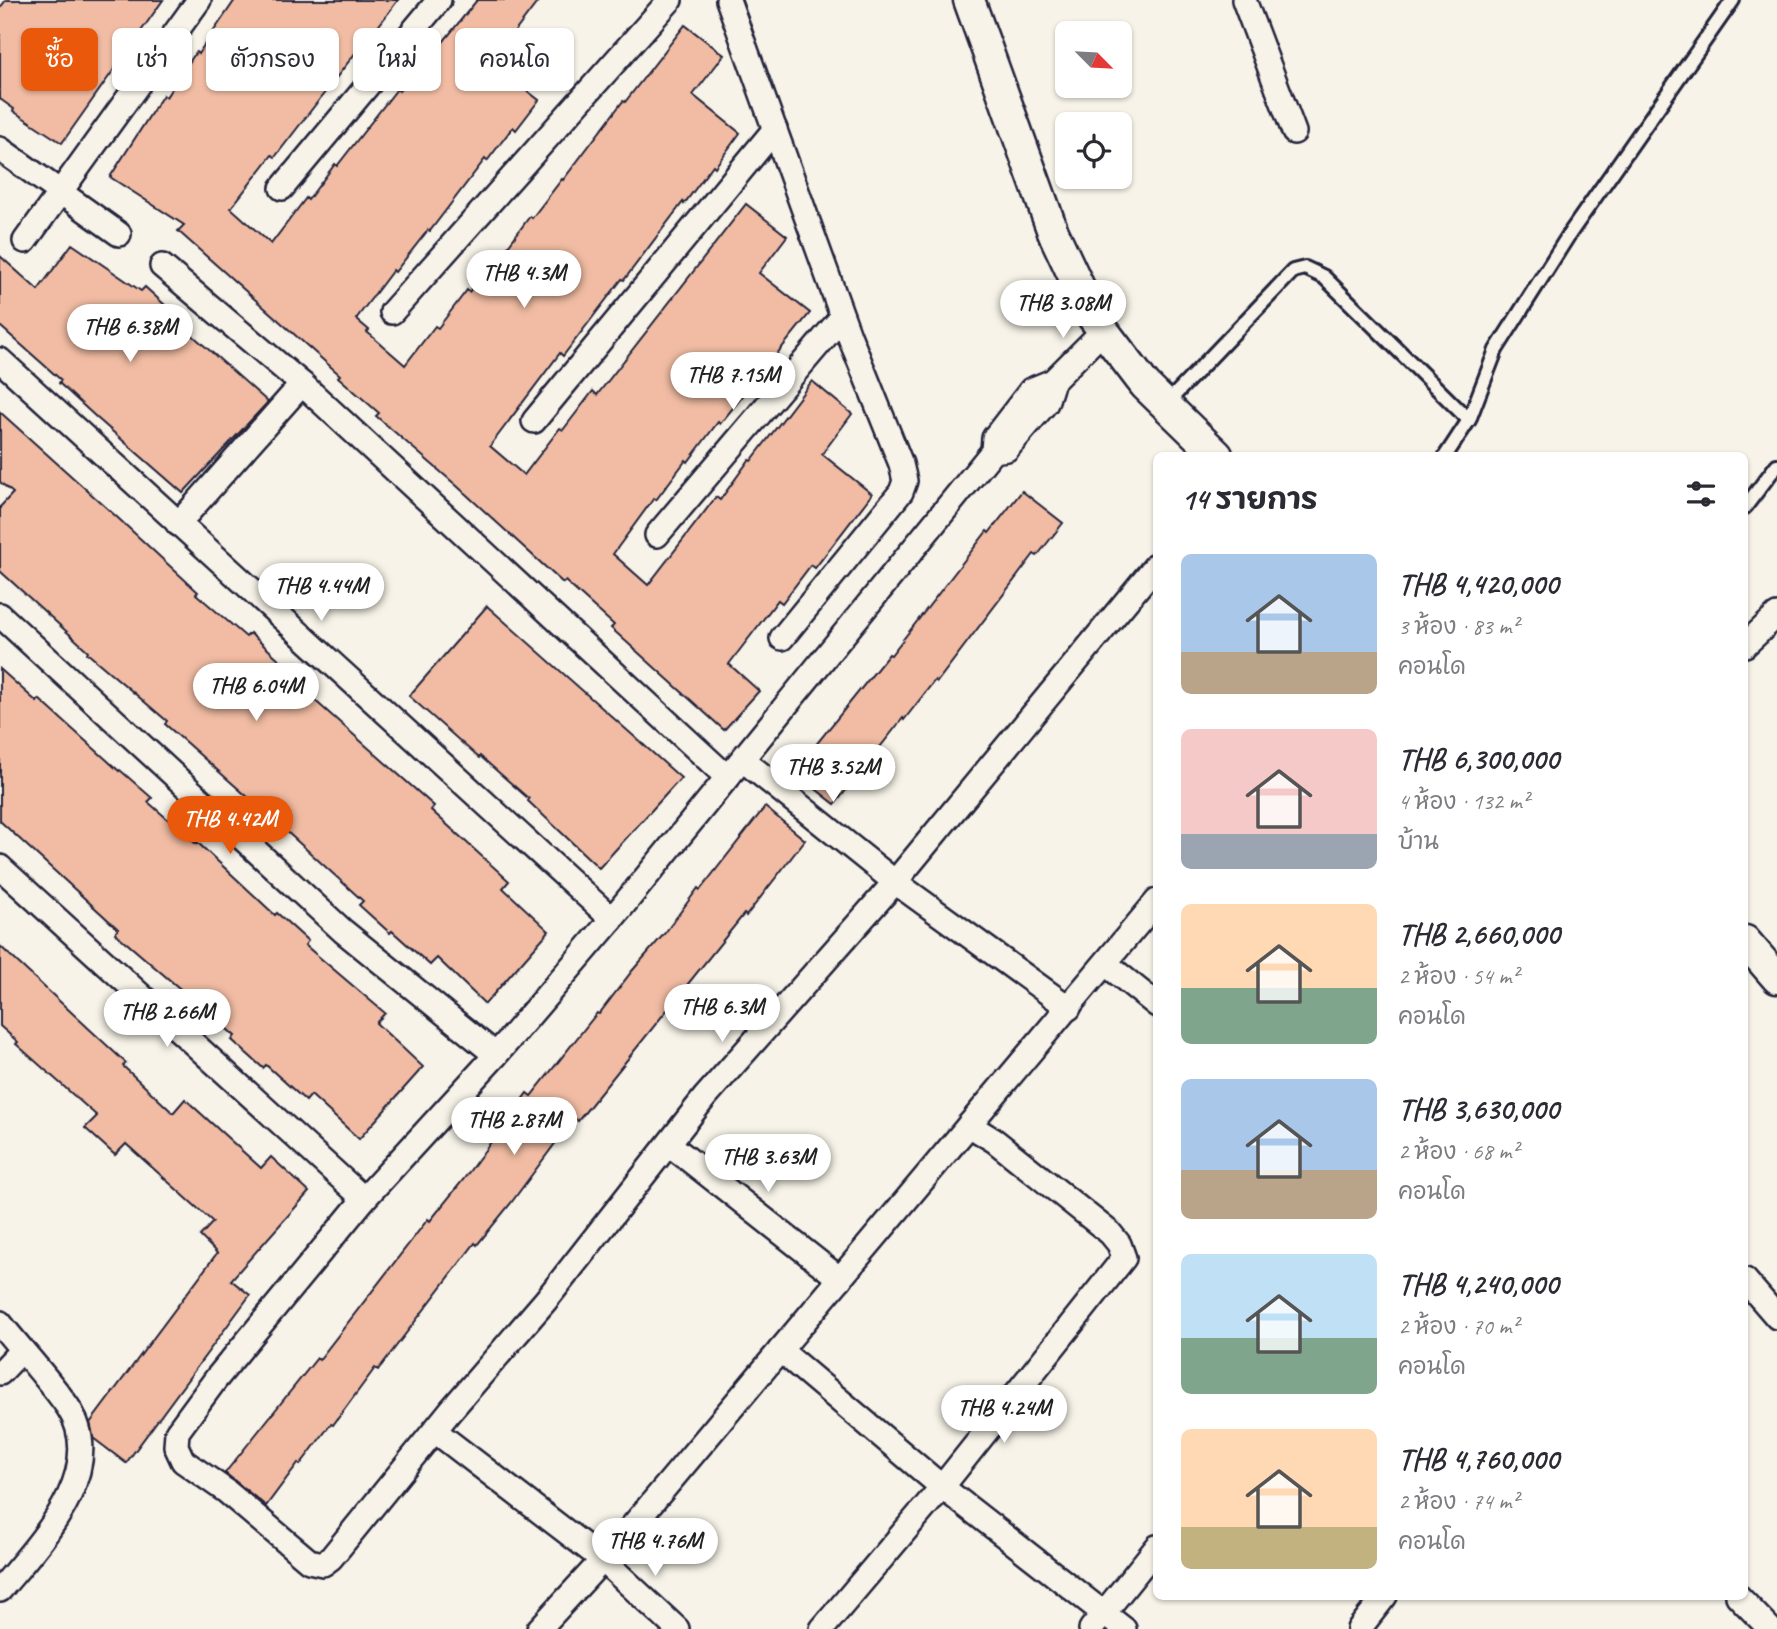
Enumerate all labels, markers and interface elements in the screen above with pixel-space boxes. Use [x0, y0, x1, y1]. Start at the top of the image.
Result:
north arrow [1055, 21, 1132, 98]
map controls [1055, 21, 1132, 189]
chip: ซื้อ [21, 28, 98, 91]
chip: เช่า [112, 28, 192, 91]
chip: ตัวกรอง [206, 28, 339, 91]
chip: ใหม่ [353, 28, 441, 91]
chip: คอนโด [455, 28, 574, 91]
button: locate [1055, 112, 1132, 189]
pin: THB 4.3M [452, 250, 596, 310]
text: THB 4.3M [482, 258, 566, 287]
pin: THB 3.08M [983, 280, 1143, 340]
text: THB 3.08M [1016, 288, 1110, 317]
pin: THB 6.38M [50, 304, 210, 364]
text: THB 6.38M [83, 312, 177, 341]
pin: THB 7.15M [653, 352, 813, 412]
text: THB 7.15M [686, 360, 780, 389]
icon: filters [1682, 475, 1720, 513]
text: 14 รายการ [1181, 480, 1318, 518]
pin: THB 4.44M [241, 564, 401, 623]
text: THB 4,420,000 [1398, 565, 1558, 603]
text: THB 4.44M [274, 571, 368, 600]
icon: home [1237, 582, 1321, 666]
text: 3 ห้อง · 83 m² [1398, 612, 1518, 641]
text: คอนโด [1398, 652, 1466, 681]
pin: THB 6.04M [176, 664, 336, 723]
text: THB 6.04M [209, 671, 303, 700]
text: THB 6,300,000 [1398, 740, 1559, 778]
pin: THB 3.52M [753, 744, 913, 804]
text: THB 3.52M [786, 752, 880, 781]
icon: home [1237, 757, 1321, 841]
text: 4 ห้อง · 132 m² [1398, 787, 1529, 816]
pin: THB 4.42M [150, 796, 310, 856]
text: THB 4.42M [183, 804, 277, 833]
text: บ้าน [1398, 827, 1439, 856]
text: THB 2,660,000 [1398, 915, 1559, 953]
icon: home [1237, 932, 1321, 1016]
text: 2 ห้อง · 54 m² [1398, 962, 1518, 991]
pin: THB 6.3M [650, 984, 794, 1044]
pin: THB 2.66M [87, 990, 247, 1049]
text: THB 6.3M [680, 992, 764, 1021]
text: THB 2.66M [120, 997, 214, 1026]
text: คอนโด [1398, 1002, 1466, 1031]
text: THB 3,630,000 [1398, 1090, 1559, 1128]
pin: THB 2.87M [434, 1098, 594, 1157]
text: THB 2.87M [467, 1105, 561, 1134]
icon: home [1237, 1107, 1321, 1191]
pin: THB 3.63M [688, 1134, 848, 1194]
text: 2 ห้อง · 68 m² [1398, 1137, 1518, 1166]
text: THB 3.63M [721, 1142, 815, 1171]
text: คอนโด [1398, 1177, 1466, 1206]
text: THB 4,240,000 [1398, 1265, 1558, 1303]
icon: home [1237, 1282, 1321, 1366]
text: 2 ห้อง · 70 m² [1398, 1312, 1518, 1341]
text: คอนโด [1398, 1352, 1466, 1381]
pin: THB 4.24M [924, 1386, 1084, 1445]
text: THB 4.24M [957, 1393, 1051, 1422]
text: THB 4,760,000 [1398, 1440, 1559, 1478]
icon: home [1237, 1457, 1321, 1541]
text: 2 ห้อง · 74 m² [1398, 1487, 1518, 1516]
pin: THB 4.76M [575, 1518, 735, 1578]
text: THB 4.76M [608, 1526, 702, 1555]
text: คอนโด [1398, 1527, 1466, 1556]

